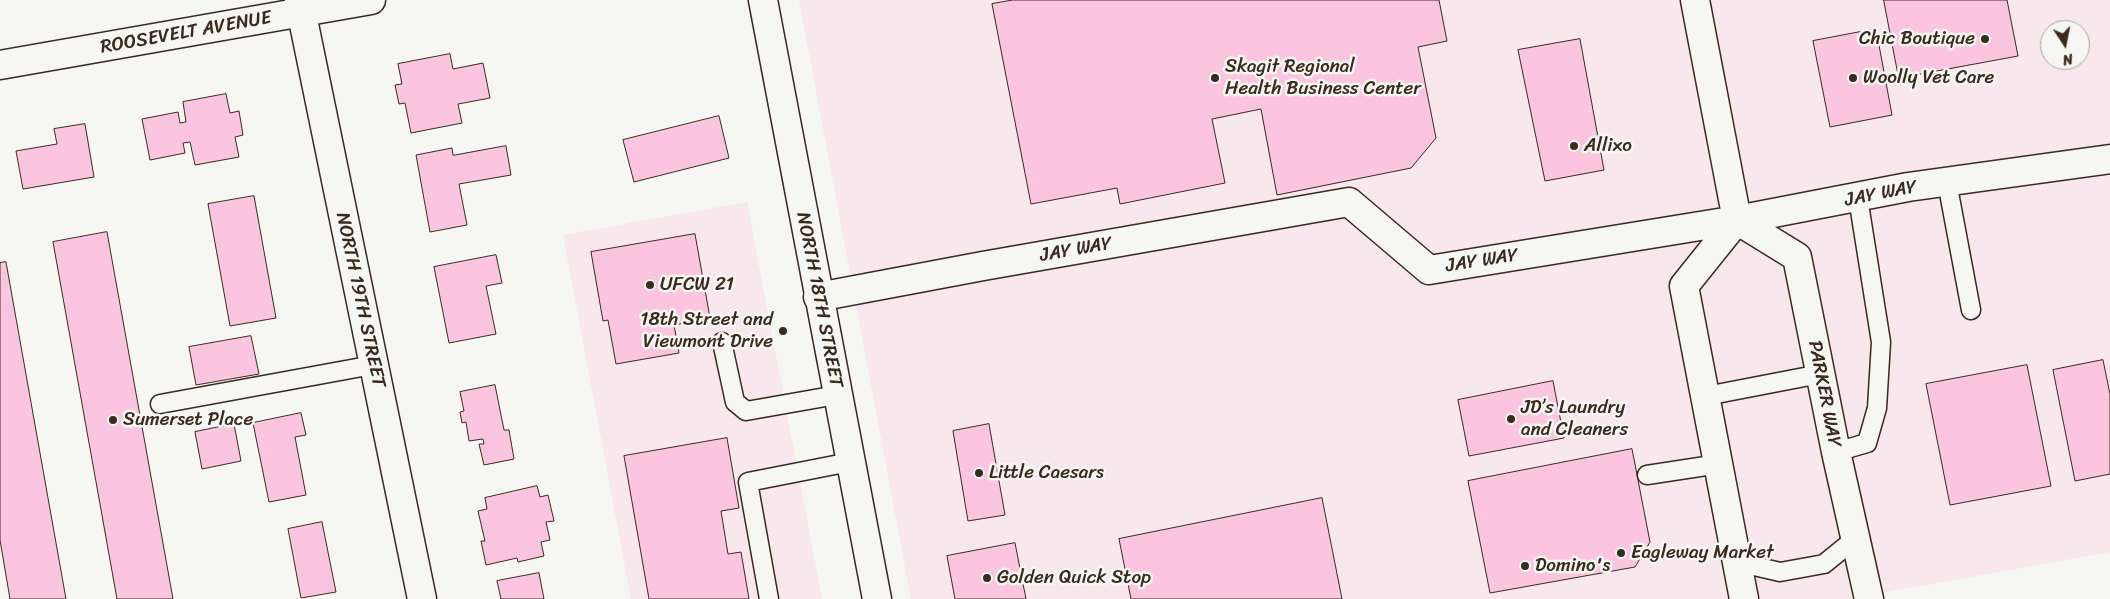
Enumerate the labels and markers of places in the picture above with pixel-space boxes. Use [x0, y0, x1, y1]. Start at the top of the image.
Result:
place label: Chic Boutique [1859, 28, 1975, 50]
marker: Chic Boutique [1979, 33, 1991, 45]
place label: Skagit Regional Health Business Center [1225, 56, 1421, 100]
place label: Woolly Vet Care [1863, 67, 1994, 89]
marker: Skagit Regional Health Business Center [1209, 72, 1221, 84]
marker: Woolly Vet Care [1847, 72, 1859, 84]
place label: Allixo [1584, 135, 1632, 157]
marker: Allixo [1568, 140, 1580, 152]
place label: UFCW 21 [660, 274, 734, 296]
marker: UFCW 21 [644, 279, 656, 291]
place label: 18th Street and Viewmont Drive [640, 309, 773, 353]
marker: 18th Street and Viewmont Drive [777, 325, 789, 337]
place label: JD’s Laundry and Cleaners [1521, 397, 1628, 441]
place label: Sumerset Place [123, 409, 253, 431]
marker: JD’s Laundry and Cleaners [1505, 413, 1517, 425]
marker: Sumerset Place [107, 414, 119, 426]
place label: Little Caesars [989, 462, 1104, 484]
marker: Little Caesars [973, 467, 985, 479]
place label: Eagleway Market [1631, 542, 1774, 564]
marker: Eagleway Market [1615, 547, 1627, 559]
place label: Domino's [1535, 555, 1610, 577]
marker: Domino's [1519, 560, 1531, 572]
place label: Golden Quick Stop [997, 567, 1151, 589]
marker: Golden Quick Stop [981, 572, 993, 584]

